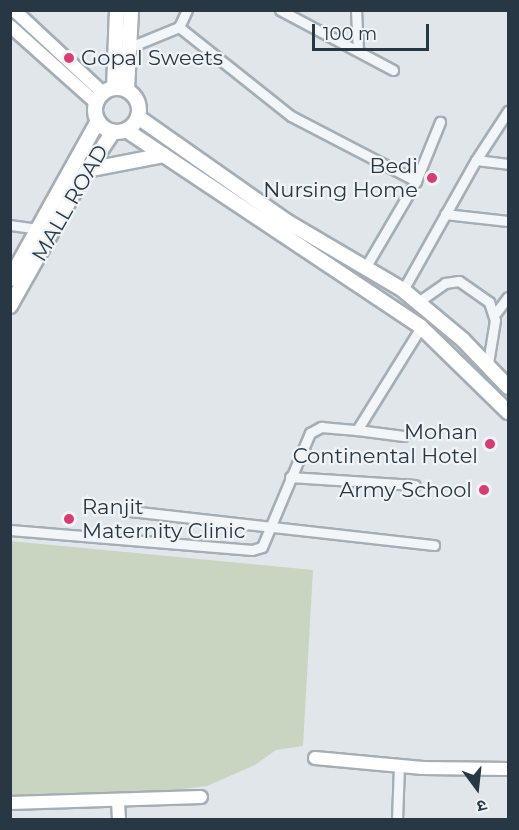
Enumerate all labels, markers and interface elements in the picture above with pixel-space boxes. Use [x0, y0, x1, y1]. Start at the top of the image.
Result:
scale bar [315, 12, 432, 50]
text: 100 m [323, 23, 377, 45]
place label: Gopal Sweets [81, 45, 223, 71]
marker: Gopal Sweets [62, 51, 76, 65]
street label: MALL ROAD [27, 140, 113, 266]
place label: Bedi Nursing Home [263, 153, 418, 203]
marker: Bedi Nursing Home [423, 169, 441, 187]
place label: Mohan Continental Hotel [293, 419, 478, 469]
marker: Mohan Continental Hotel [483, 437, 497, 451]
place label: Army School [339, 477, 472, 503]
marker: Army School [477, 483, 491, 497]
place label: Ranjit Maternity Clinic [82, 494, 246, 544]
marker: Ranjit Maternity Clinic [60, 510, 78, 528]
north arrow [447, 758, 507, 818]
text: उ [475, 795, 489, 816]

